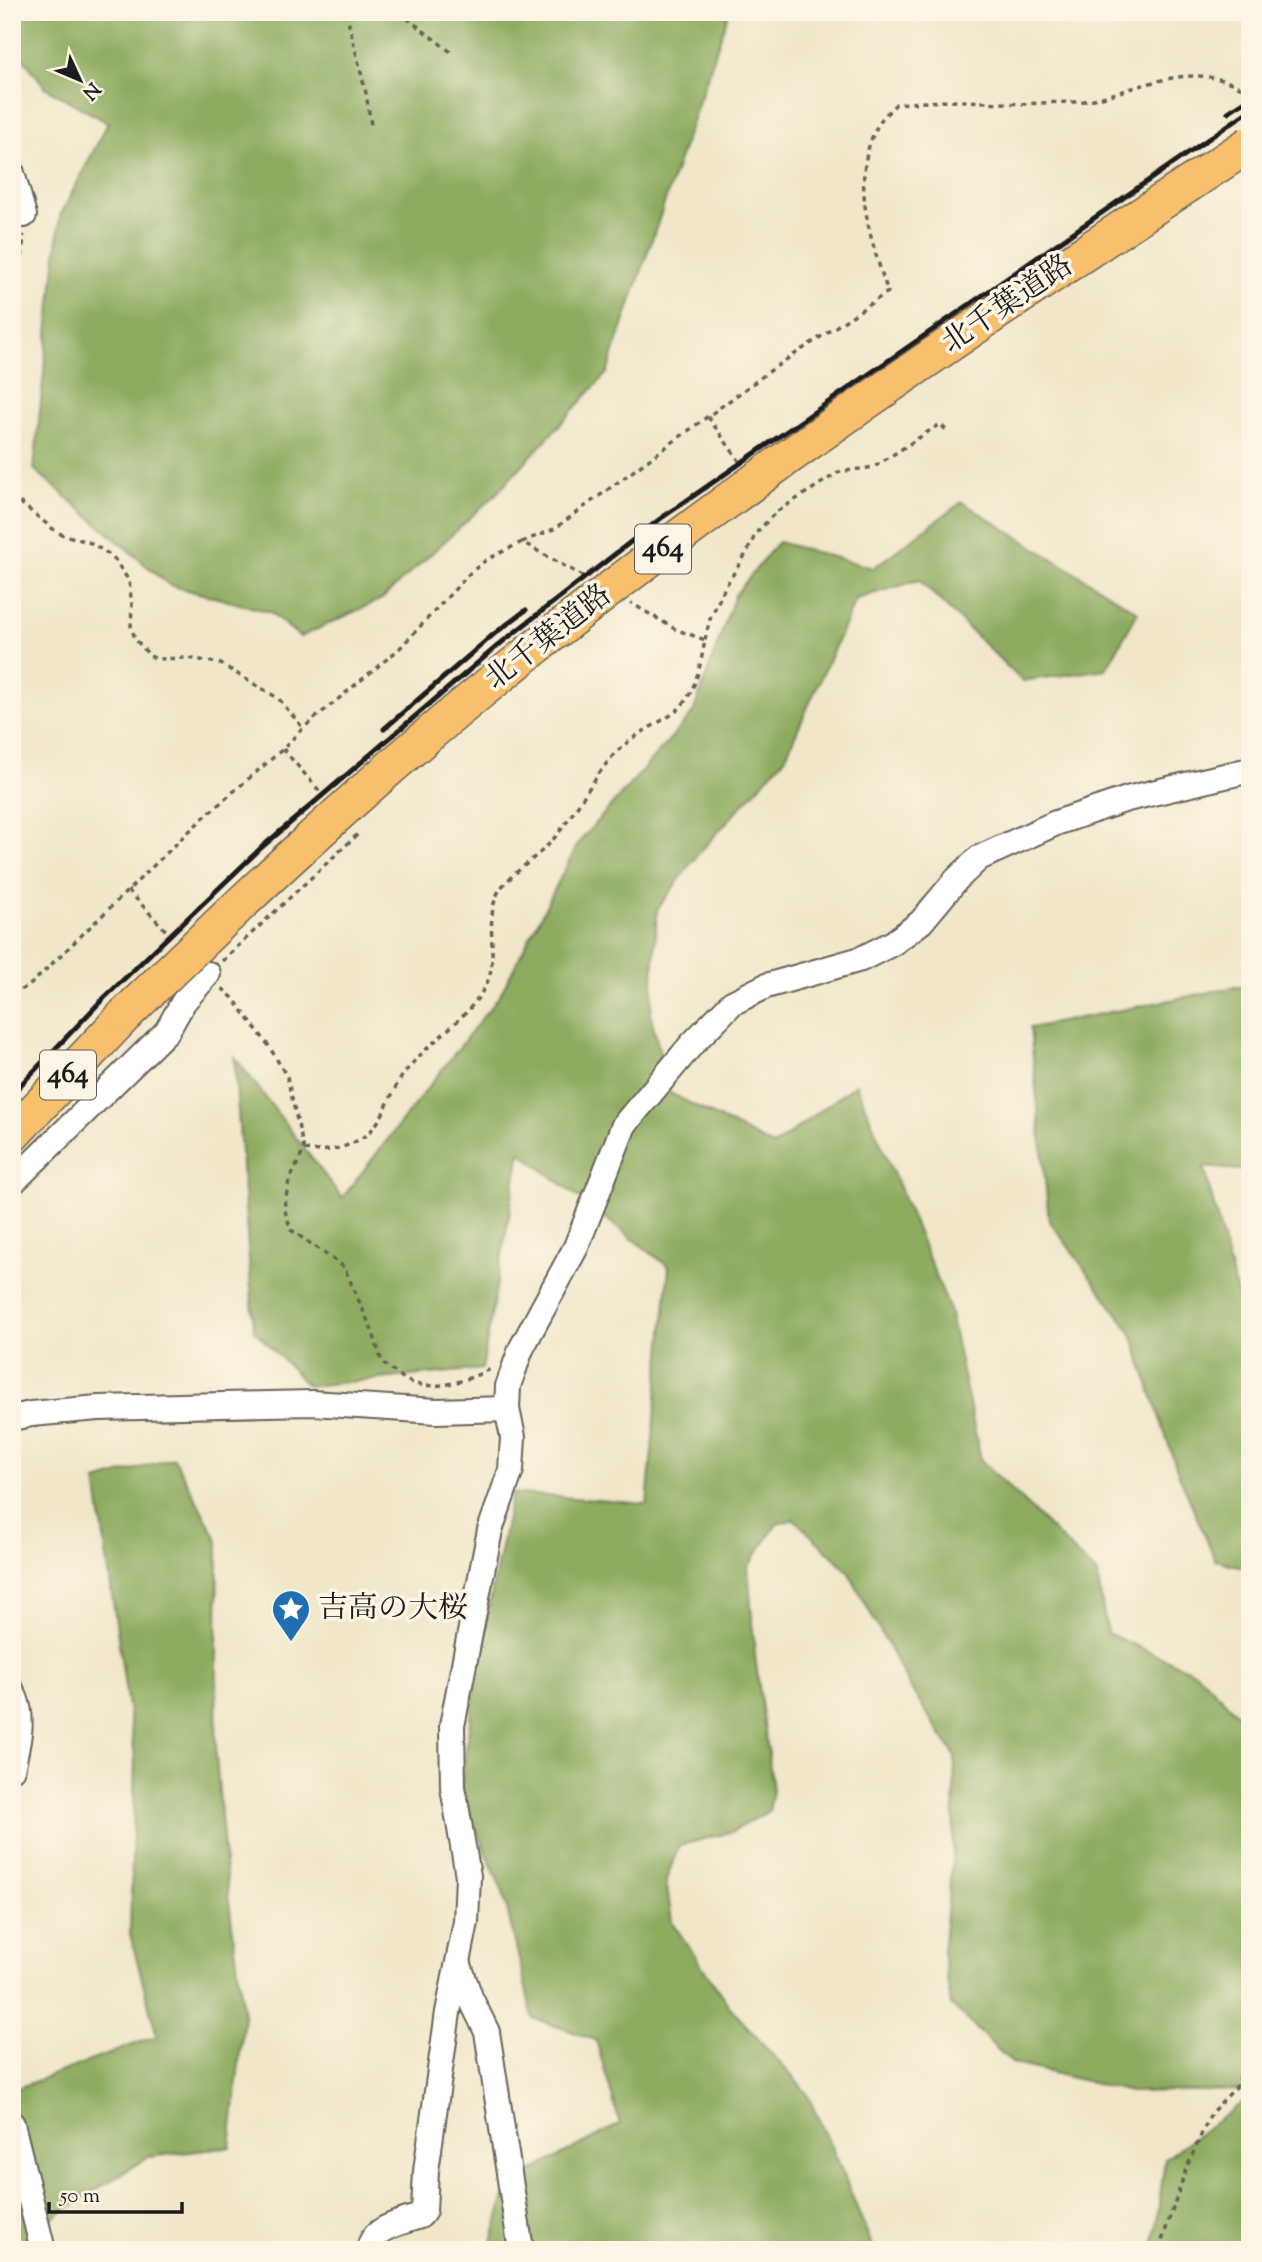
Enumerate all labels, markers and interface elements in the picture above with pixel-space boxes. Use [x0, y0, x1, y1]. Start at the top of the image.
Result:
north arrow [46, 46, 116, 116]
text: N [75, 75, 105, 105]
street label: 北千葉道路 [934, 245, 1082, 365]
road number: 464 [635, 524, 691, 574]
street label: 北千葉道路 [477, 575, 621, 701]
road number: 464 [40, 1050, 96, 1100]
place icon: 吉高の大桜 [270, 1588, 312, 1643]
place label: 吉高の大桜 [318, 1588, 468, 1631]
scale bar [49, 2171, 182, 2215]
text: 50 m [59, 2182, 100, 2212]

